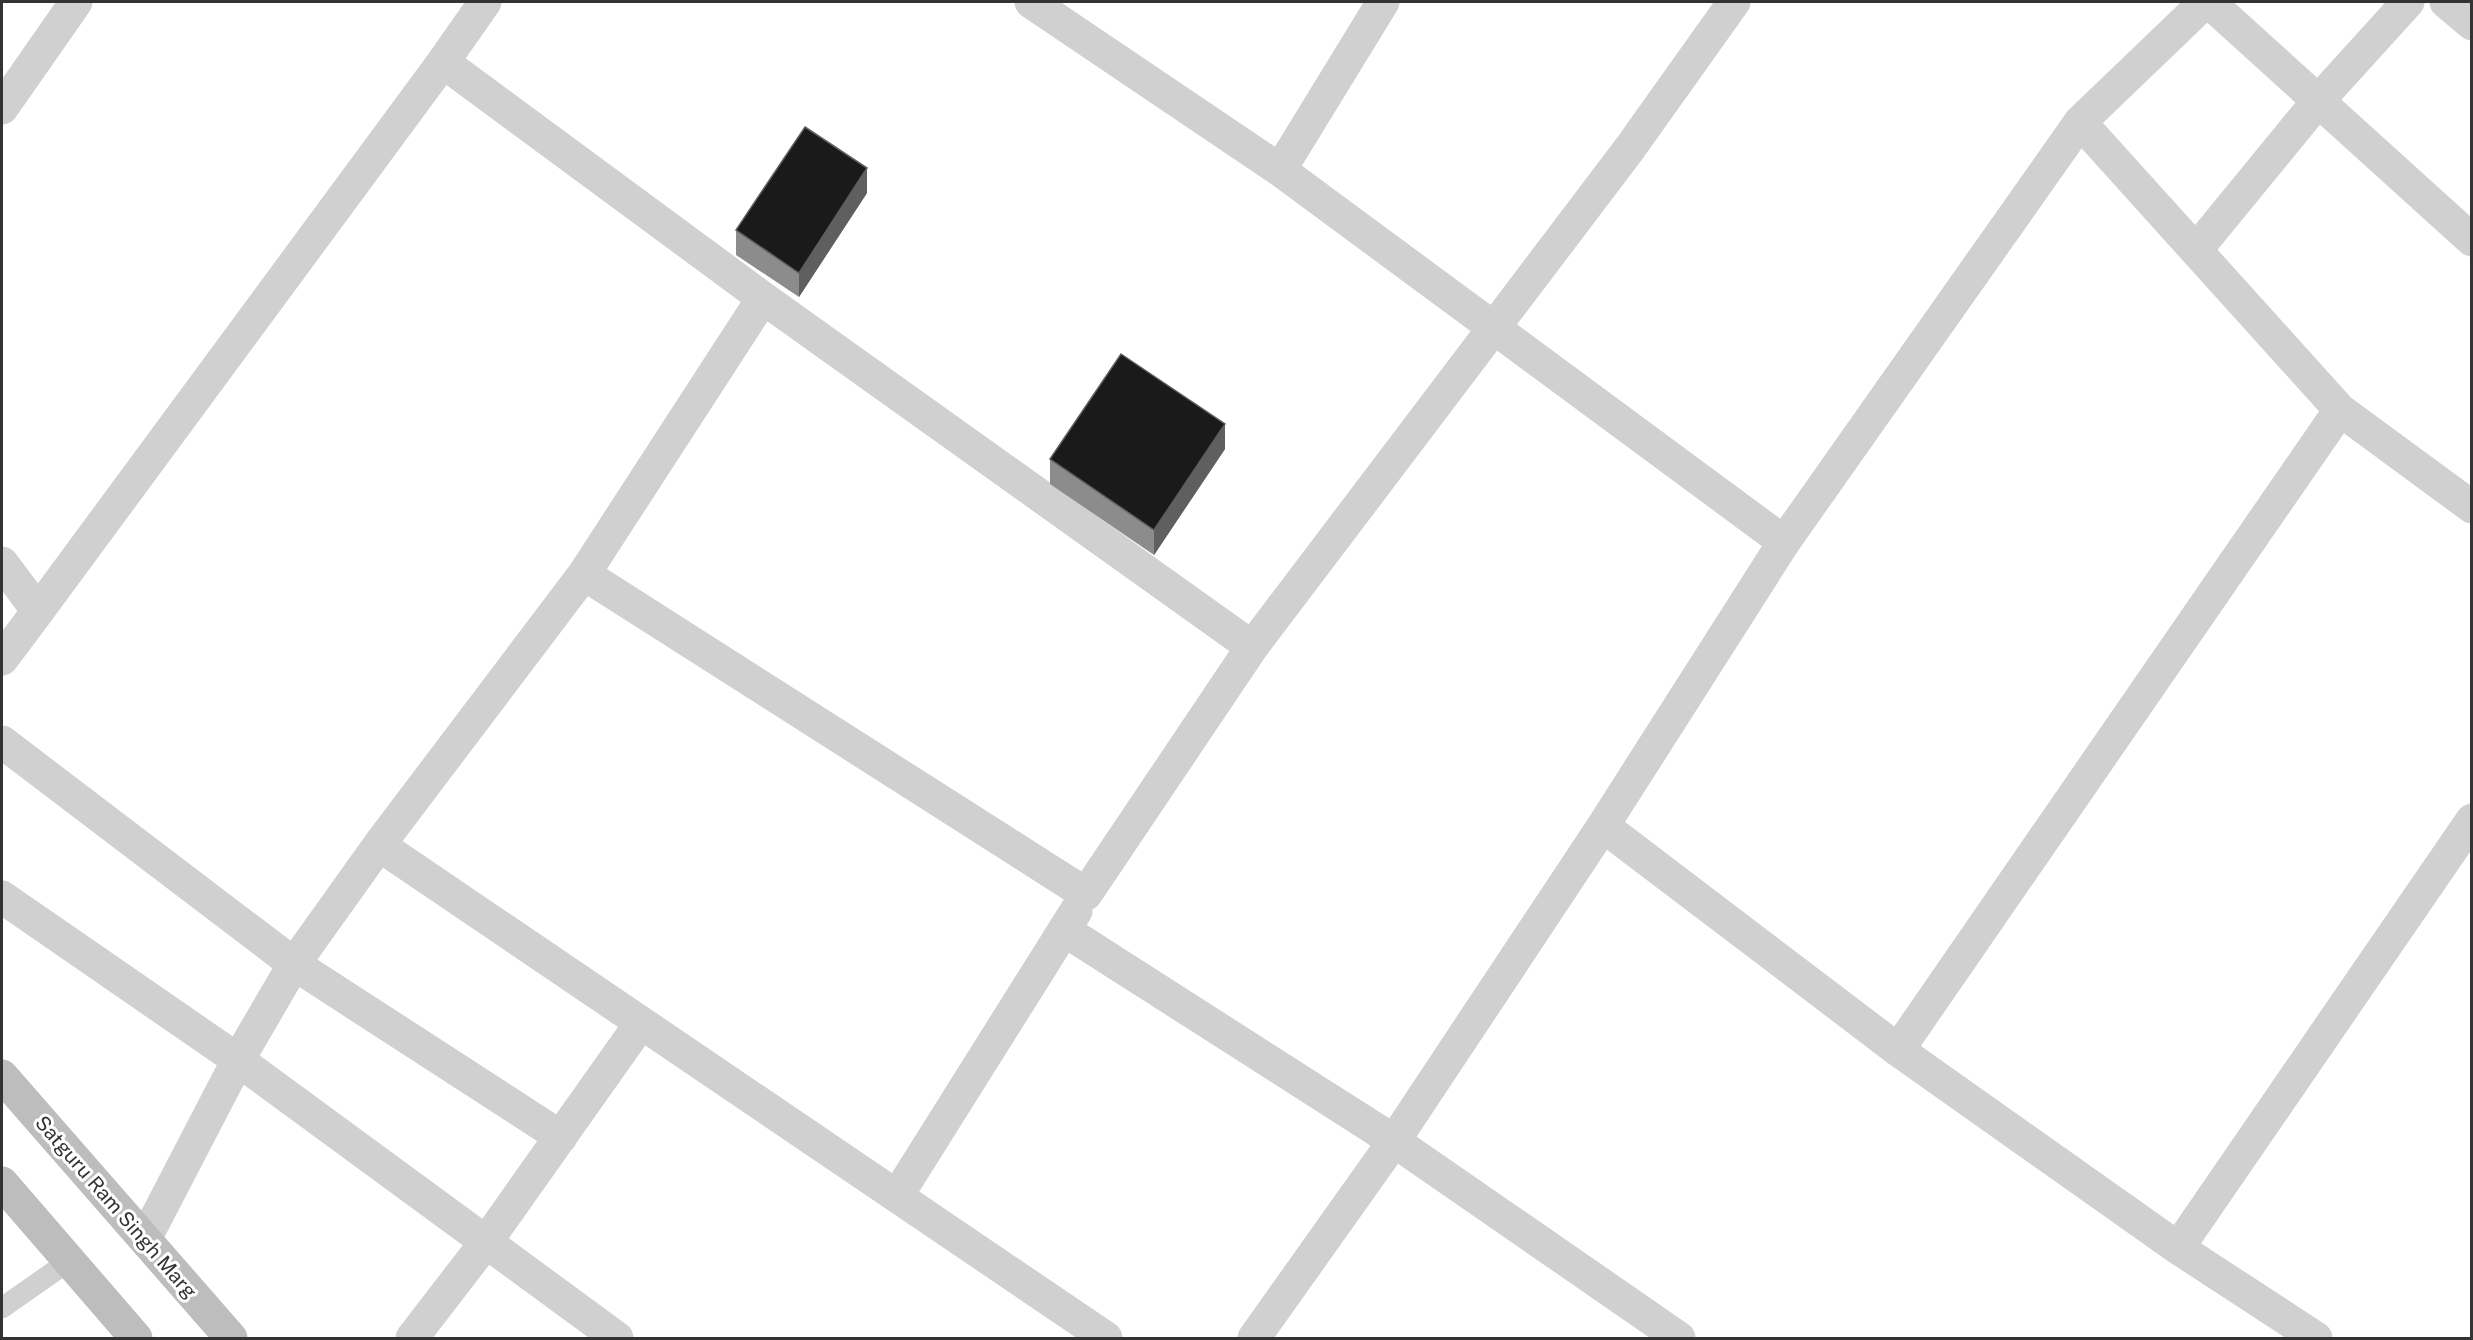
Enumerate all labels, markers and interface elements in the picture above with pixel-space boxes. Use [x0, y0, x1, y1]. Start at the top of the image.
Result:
street label: Satguru Ram Singh Marg [30, 1111, 202, 1303]

